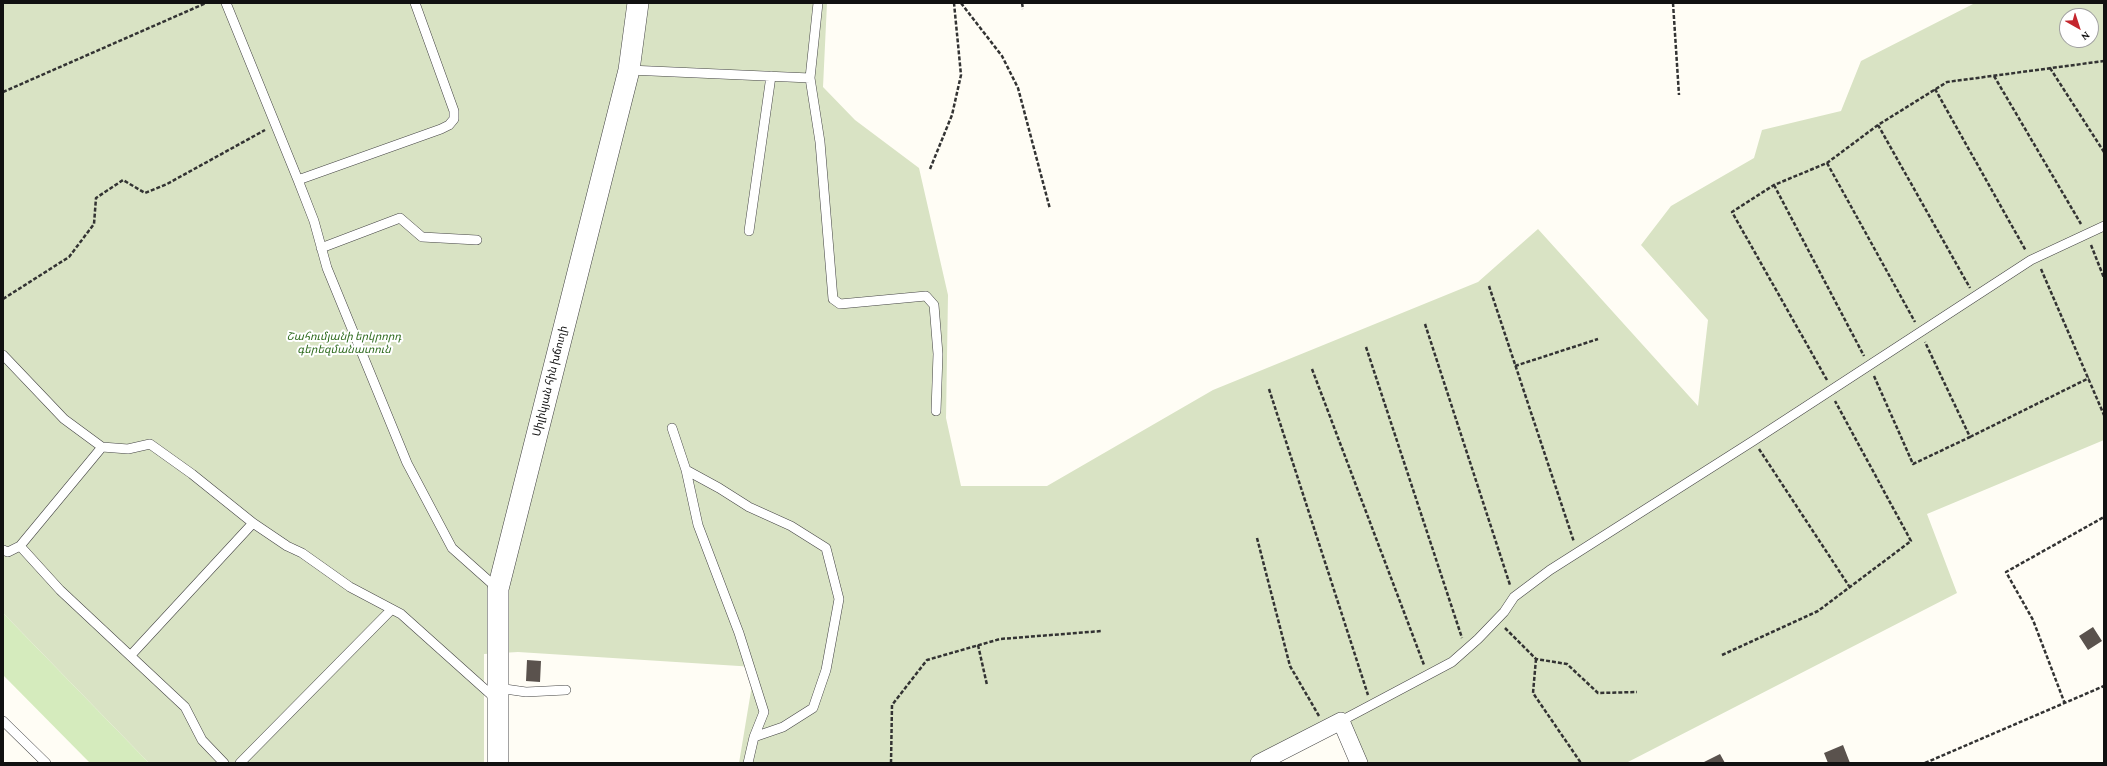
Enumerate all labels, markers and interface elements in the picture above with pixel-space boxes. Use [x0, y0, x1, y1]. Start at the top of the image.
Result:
north arrow [2059, 8, 2099, 48]
text: N [2079, 30, 2093, 44]
street label: Սիլիկյան հին խճուղի [530, 324, 570, 438]
park label: Շահումյանի երկրորդ գերեզմանատուն [287, 330, 401, 356]

